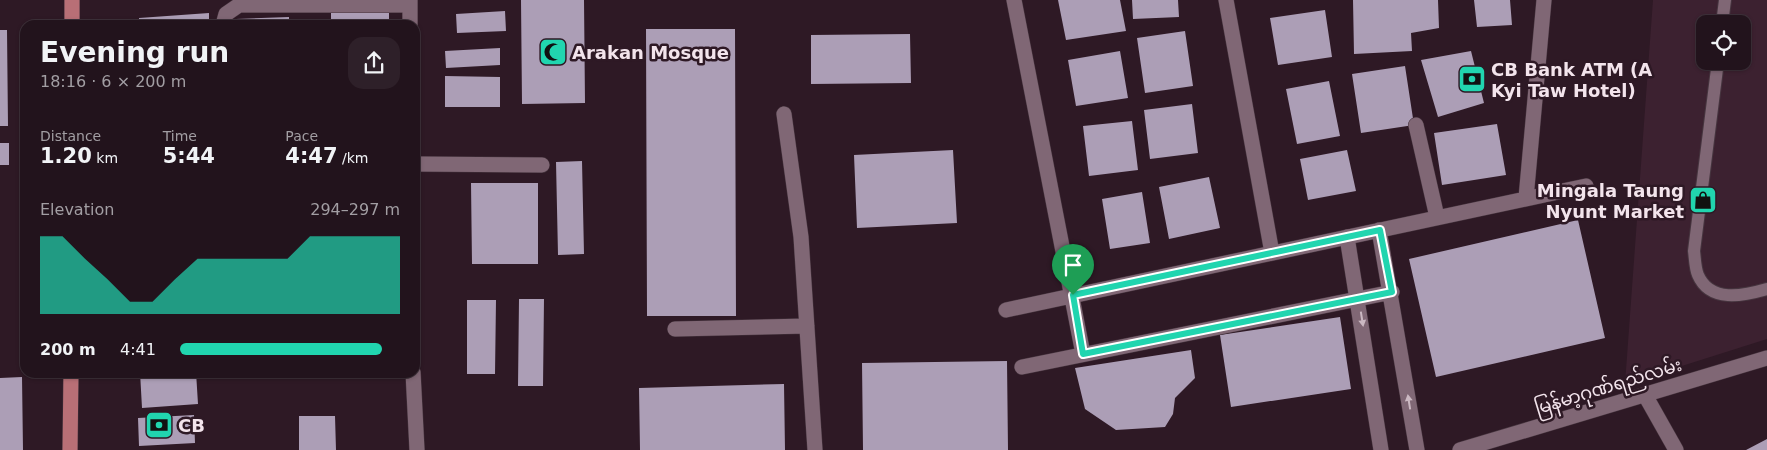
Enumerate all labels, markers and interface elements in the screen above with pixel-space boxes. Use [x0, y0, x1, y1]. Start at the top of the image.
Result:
map controls [1696, 15, 1751, 70]
button: locate [1696, 15, 1751, 70]
text: Evening run [40, 36, 229, 69]
button: share [348, 37, 400, 89]
mosque icon: Arakan Mosque [538, 37, 568, 67]
place label: Arakan Mosque [572, 42, 729, 63]
place label: CB Bank ATM (A Kyi Taw Hotel) [1491, 59, 1652, 101]
bank icon: CB Bank ATM (A Kyi Taw Hotel) [1457, 64, 1487, 94]
text: 18:16 · 6 × 200 m [40, 72, 186, 91]
text: Distance [40, 128, 101, 144]
text: Time [163, 128, 197, 144]
text: Pace [285, 128, 318, 144]
text: 1.20 [40, 144, 92, 168]
text: 5:44 [163, 144, 215, 168]
text: 4:47 [285, 144, 338, 168]
text: km [92, 150, 118, 166]
text: /km [338, 150, 368, 166]
place label: Mingala Taung Nyunt Market [1537, 180, 1684, 222]
shop icon: Mingala Taung Nyunt Market [1688, 185, 1718, 215]
text: Elevation [40, 200, 114, 219]
text: 294–297 m [310, 200, 400, 219]
pin [1052, 244, 1094, 295]
icon: arrive [1059, 251, 1087, 279]
one-way arrow [1358, 311, 1366, 327]
text: 200 m [40, 340, 96, 359]
text: 4:41 [120, 340, 156, 359]
street label: မြန်မာ့ဂုဏ်ရည်လမ်း [1531, 352, 1685, 423]
one-way arrow [1405, 394, 1413, 410]
bank icon: CB [144, 410, 174, 440]
place label: CB [178, 415, 205, 436]

